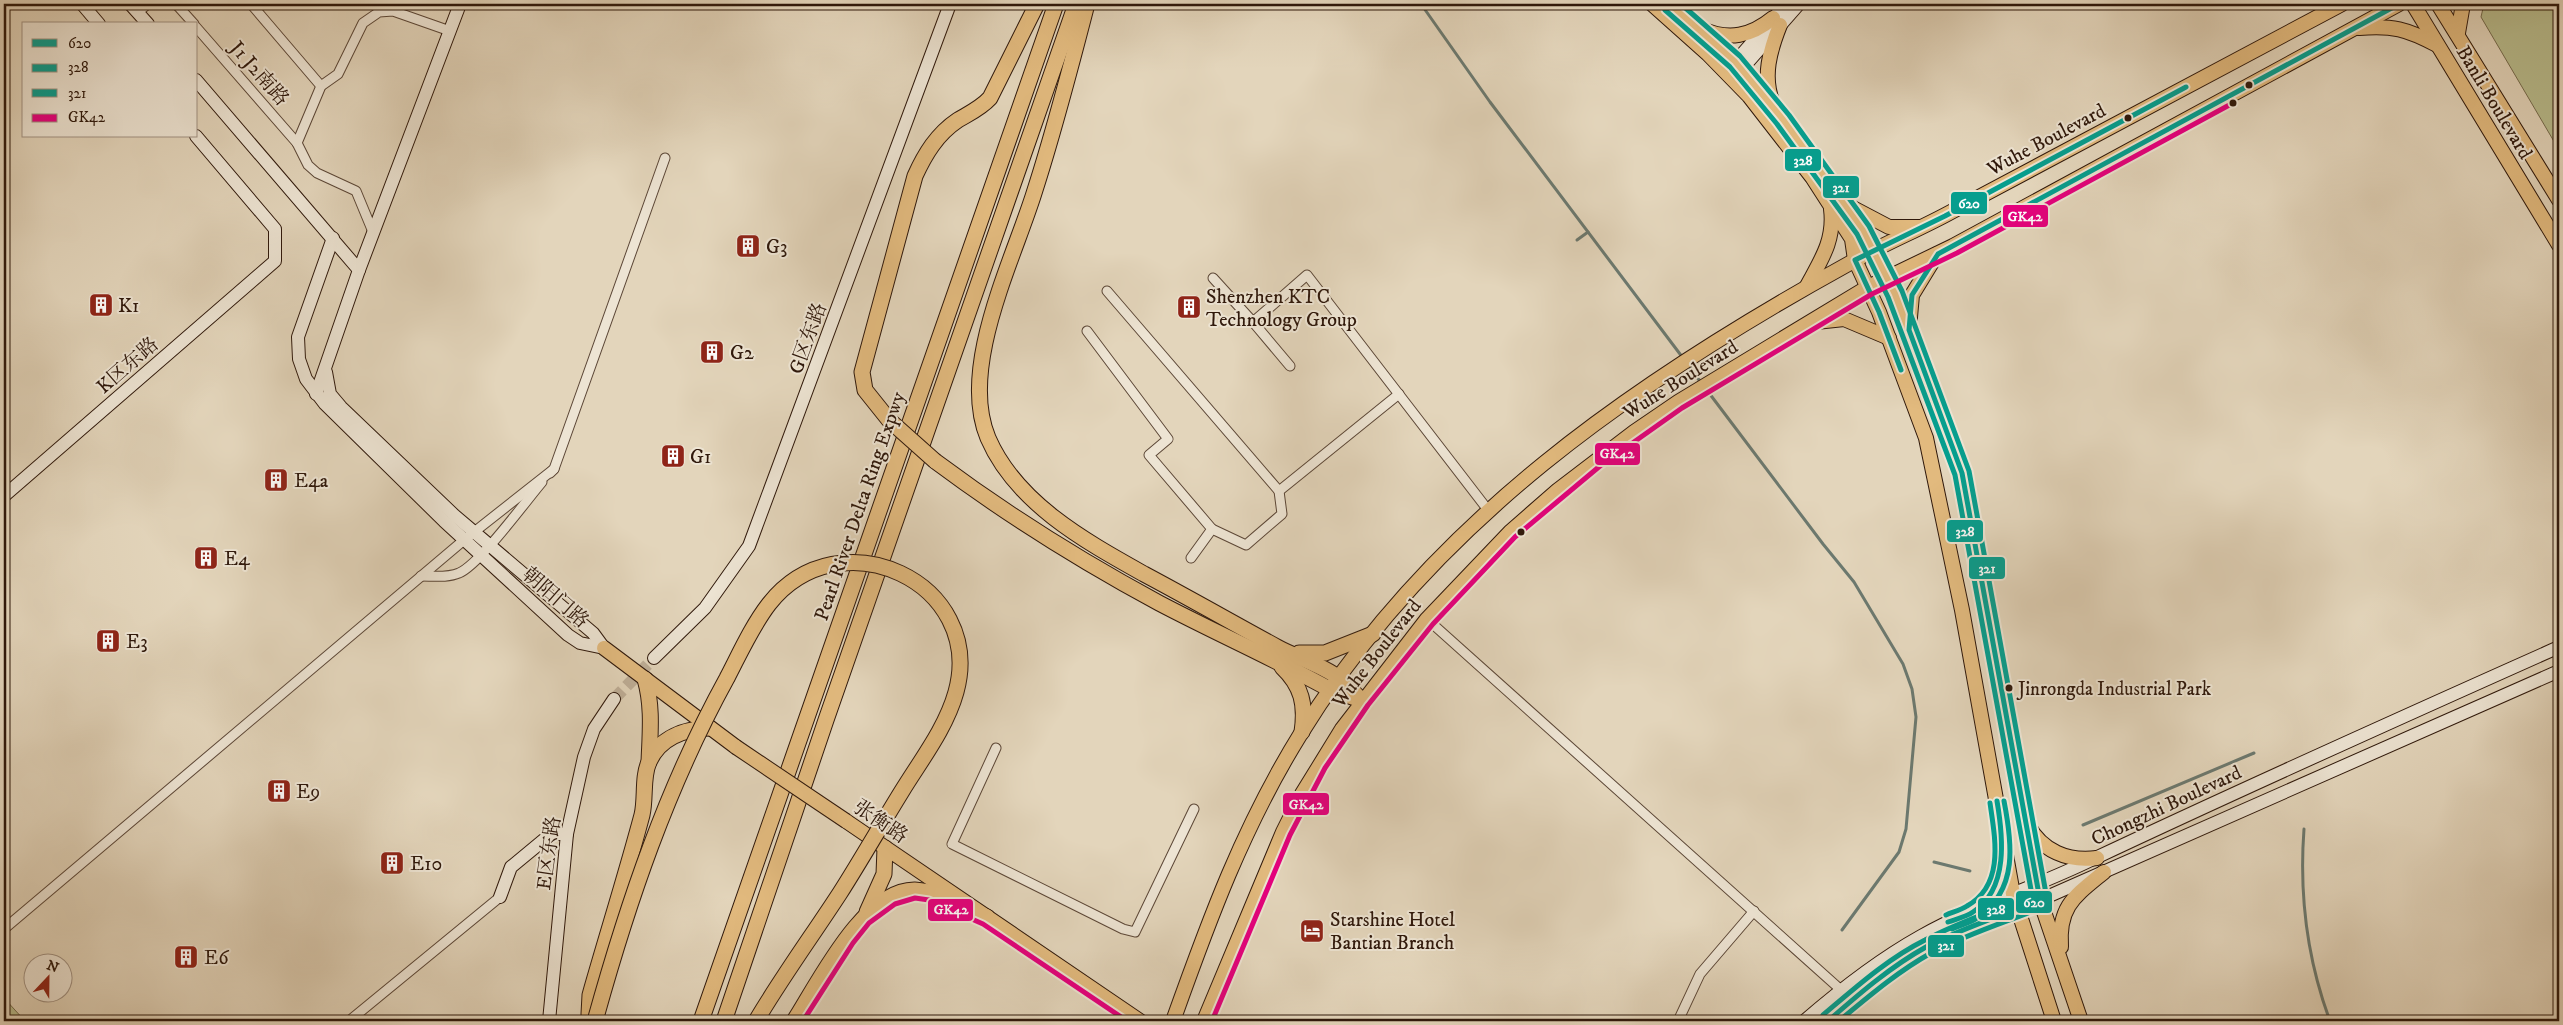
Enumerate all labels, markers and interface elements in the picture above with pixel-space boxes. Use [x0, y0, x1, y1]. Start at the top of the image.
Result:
legend [22, 22, 198, 138]
text: 620 [68, 34, 91, 53]
street label: J1 J2南路 [223, 35, 294, 111]
street label: Banli Boulevard [2450, 41, 2537, 164]
text: 328 [68, 58, 88, 77]
unlabelled marker [2244, 80, 2254, 90]
text: 321 [68, 84, 86, 103]
unlabelled marker [2228, 98, 2238, 108]
street label: Wuhe Boulevard [1982, 99, 2110, 183]
text: GK42 [68, 108, 106, 127]
unlabelled marker [2123, 113, 2133, 123]
line badge: 328 [1784, 148, 1822, 172]
text: 328 [1793, 152, 1813, 170]
line badge: 321 [1822, 175, 1860, 199]
text: 321 [1832, 179, 1850, 197]
line badge: 620 [1950, 191, 1988, 215]
text: 620 [1958, 195, 1980, 213]
line badge: GK42 [2002, 204, 2049, 228]
text: GK42 [2008, 208, 2043, 226]
building icon: G3 [735, 233, 761, 259]
place label: G3 [766, 235, 787, 260]
place label: Shenzhen KTC Technology Group [1206, 285, 1357, 333]
building icon: K1 [88, 292, 114, 318]
place label: K1 [118, 294, 139, 319]
building icon: Shenzhen KTC Technology Group [1176, 294, 1202, 320]
street label: G区东路 [784, 299, 833, 378]
street label: K区东路 [92, 332, 164, 400]
street label: Wuhe Boulevard [1618, 335, 1743, 426]
building icon: G2 [699, 339, 725, 365]
place label: G2 [730, 341, 754, 366]
street label: Pearl River Delta Ring Expwy [809, 388, 912, 624]
line badge: GK42 [1594, 442, 1641, 466]
building icon: G1 [660, 443, 686, 469]
place label: G1 [690, 445, 711, 470]
text: GK42 [1600, 445, 1635, 463]
building icon: E4a [263, 467, 289, 493]
place label: E4a [294, 469, 329, 494]
line badge: 328 [1946, 519, 1984, 543]
text: 328 [1955, 523, 1975, 541]
unlabelled marker [1516, 527, 1526, 537]
building icon: E4 [193, 545, 219, 571]
place label: E4 [224, 547, 250, 572]
line badge: 321 [1968, 556, 2006, 580]
text: 321 [1978, 560, 1996, 578]
street label: 朝阳门路 [517, 562, 593, 634]
street label: Wuhe Boulevard [1326, 595, 1427, 714]
building icon: E3 [95, 628, 121, 654]
place label: E3 [126, 630, 148, 655]
place label: Jinrongda Industrial Park [2016, 678, 2212, 701]
marker: Jinrongda Industrial Park [2004, 683, 2014, 693]
street label: Chongzhi Boulevard [2087, 761, 2246, 852]
building icon: E9 [266, 778, 292, 804]
place label: E9 [296, 780, 320, 805]
line badge: GK42 [1282, 792, 1330, 816]
street label: 张衡路 [848, 795, 912, 849]
text: GK42 [1289, 796, 1324, 814]
street label: E区东路 [532, 815, 567, 892]
building icon: E10 [379, 850, 405, 876]
place label: E10 [410, 852, 442, 877]
line badge: 620 [2015, 890, 2053, 914]
text: 620 [2023, 894, 2045, 912]
line badge: 328 [1977, 897, 2015, 921]
line badge: GK42 [927, 898, 974, 922]
text: GK42 [934, 901, 969, 919]
text: 328 [1986, 901, 2006, 919]
place label: Starshine Hotel Bantian Branch [1330, 908, 1455, 956]
hotel icon: Starshine Hotel Bantian Branch [1299, 918, 1325, 944]
line badge: 321 [1927, 934, 1965, 958]
text: 321 [1937, 937, 1955, 955]
building icon: E6 [173, 944, 199, 970]
place label: E6 [204, 946, 229, 971]
north arrow [22, 952, 72, 1002]
text: N [44, 956, 62, 978]

